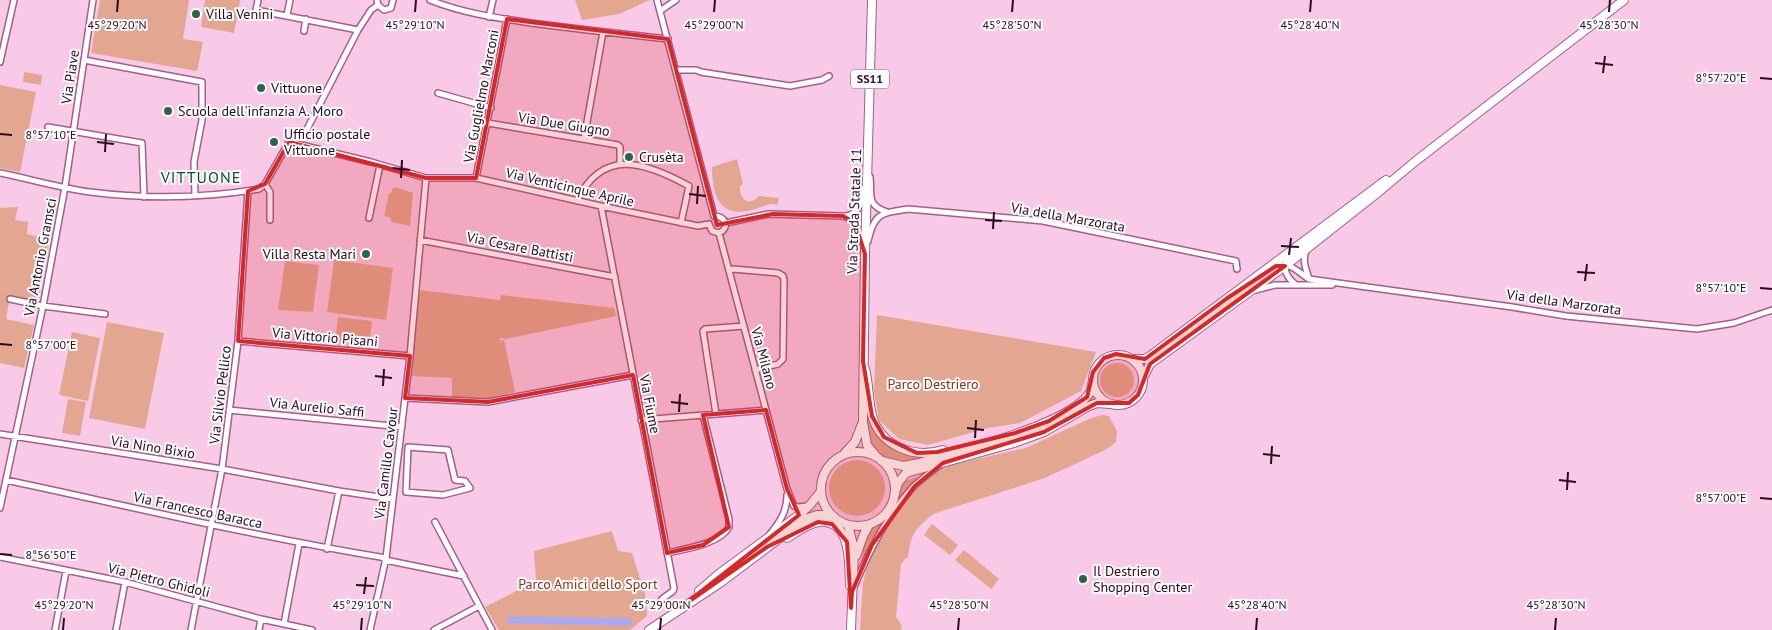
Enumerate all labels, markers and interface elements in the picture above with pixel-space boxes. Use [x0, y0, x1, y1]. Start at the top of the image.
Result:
place label: Villa Venini [205, 5, 273, 23]
marker: Villa Venini [190, 8, 202, 20]
text: 45°29'20"N [87, 17, 147, 32]
text: 45°29'10"N [385, 17, 445, 32]
text: 45°29'00"N [684, 17, 744, 32]
text: 45°28'50"N [982, 17, 1042, 32]
text: 45°28'40"N [1280, 17, 1340, 32]
text: 45°28'30"N [1579, 17, 1639, 32]
street label: Via Guglielmo Marconi [459, 28, 503, 165]
street label: Via Piave [57, 49, 83, 106]
road number: SS11 [851, 70, 889, 88]
text: 8°57'20"E [1696, 70, 1746, 85]
place label: Vittuone [270, 79, 322, 97]
marker: Vittuone [255, 82, 267, 94]
place label: Scuola dell'infanzia A. Moro [178, 102, 343, 120]
marker: Scuola dell'infanzia A. Moro [162, 105, 174, 117]
street label: Via Due Giugno [516, 108, 611, 140]
place label: Ufficio postale Vittuone [283, 125, 370, 159]
text: 8°57'10"E [26, 127, 76, 142]
marker: Ufficio postale Vittuone [268, 136, 280, 148]
place label: Crusèta [639, 148, 684, 166]
street label: Via Strada Statale 11 [843, 148, 865, 275]
marker: Crusèta [623, 151, 635, 163]
street label: Via Venticinque Aprile [503, 163, 636, 211]
district label: VITTUONE [160, 167, 241, 187]
street label: Via Antonio Gramsci [20, 196, 60, 319]
street label: Via della Marzorata [1009, 198, 1127, 236]
street label: Via Cesare Battisti [464, 228, 575, 266]
place label: Villa Resta Mari [262, 245, 356, 263]
marker: Villa Resta Mari [360, 248, 372, 260]
text: 8°57'10"E [1696, 280, 1746, 295]
street label: Via della Marzorata [1505, 285, 1623, 319]
street label: Via Vittorio Pisani [270, 323, 379, 351]
street label: Via Milano [747, 324, 781, 391]
text: 8°57'00"E [26, 337, 76, 352]
street label: Via Silvio Pellico [205, 345, 235, 446]
street label: Via Fiume [635, 372, 665, 435]
park label: Parco Destriero [887, 375, 979, 393]
street label: Via Aurelio Saffi [268, 393, 365, 421]
street label: Via Camillo Cavour [370, 406, 402, 521]
street label: Via Nino Bixio [109, 431, 196, 463]
street label: Via Francesco Baracca [131, 487, 264, 532]
text: 8°57'00"E [1696, 490, 1746, 505]
text: 8°56'50"E [26, 547, 76, 562]
street label: Via Pietro Ghidoli [105, 558, 212, 601]
place label: Il Destriero Shopping Center [1093, 562, 1192, 596]
marker: Il Destriero Shopping Center [1077, 573, 1089, 585]
park label: Parco Amici dello Sport [518, 575, 658, 593]
text: 45°29'20"N [34, 597, 94, 612]
text: 45°29'10"N [332, 597, 392, 612]
text: 45°29'00"N [631, 597, 691, 612]
text: 45°28'50"N [929, 597, 989, 612]
text: 45°28'40"N [1227, 597, 1287, 612]
text: 45°28'30"N [1526, 597, 1586, 612]

